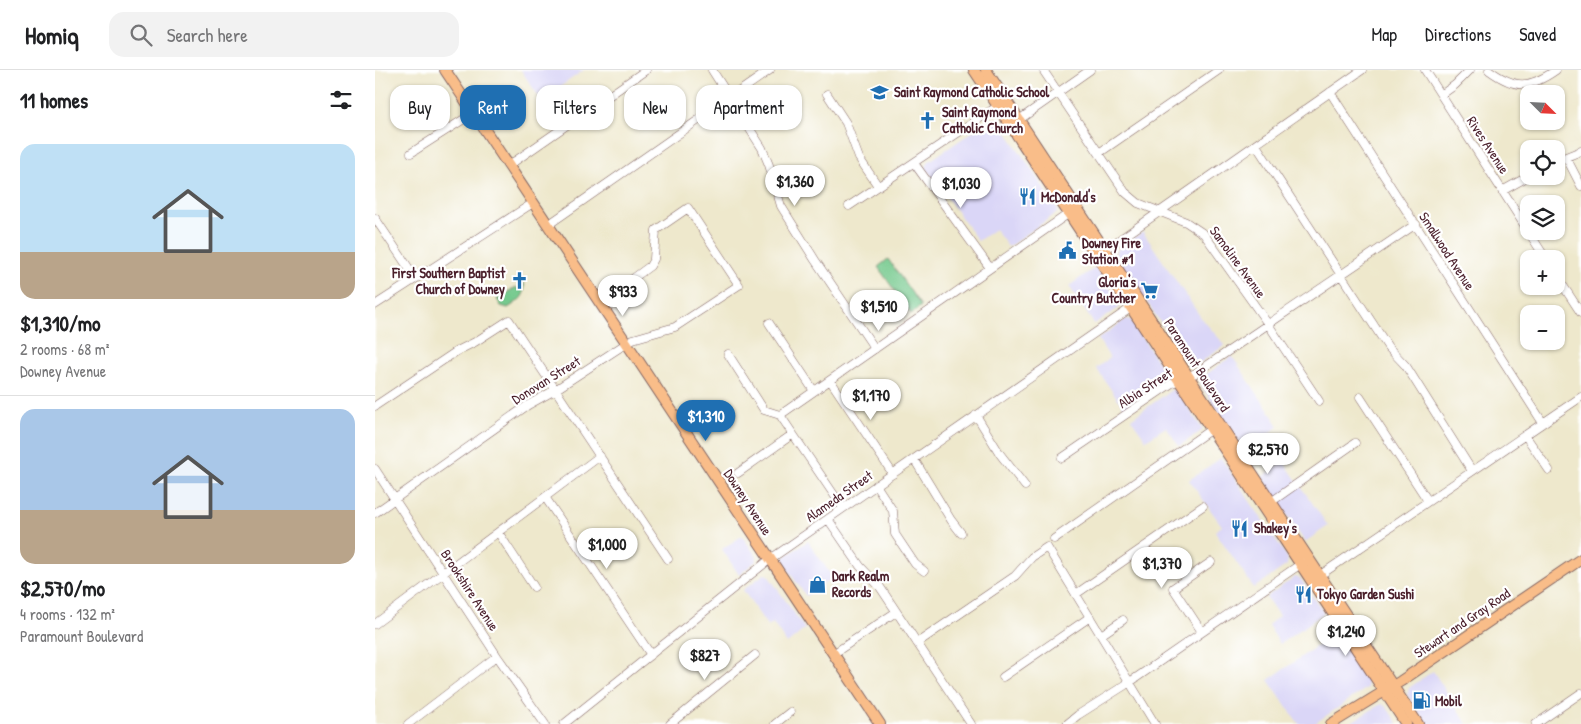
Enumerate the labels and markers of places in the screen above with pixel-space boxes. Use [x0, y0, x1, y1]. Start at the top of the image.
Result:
school or university icon: Saint Raymond Catholic School [870, 82, 890, 102]
place label: Saint Raymond Catholic School [894, 82, 1049, 103]
place label: Saint Raymond Catholic Church [942, 102, 1023, 137]
church icon: Saint Raymond Catholic Church [918, 110, 938, 130]
pin: $1,360 [754, 164, 836, 207]
pin: $1,030 [920, 166, 1002, 209]
restaurant icon: McDonald's [1017, 187, 1037, 207]
place label: McDonald's [1041, 187, 1096, 206]
place label: Downey Fire Station #1 [1082, 233, 1142, 268]
public building icon: Downey Fire Station #1 [1058, 241, 1078, 261]
place label: First Southern Baptist Church of Downey [391, 263, 506, 300]
church icon: First Southern Baptist Church of Downey [509, 271, 529, 291]
place label: Gloria's Country Butcher [1052, 272, 1137, 309]
pin: $933 [593, 274, 653, 317]
supermarket icon: Gloria's Country Butcher [1140, 280, 1160, 300]
pin: $1,510 [838, 290, 920, 332]
pin: $1,170 [830, 378, 912, 421]
pin: $1,310 [665, 400, 747, 442]
pin: $2,570 [1227, 432, 1309, 475]
restaurant icon: Shakey's [1230, 518, 1250, 538]
place label: Shakey's [1254, 518, 1297, 539]
pin: $1,000 [566, 528, 648, 570]
pin: $1,370 [1121, 546, 1203, 589]
place label: Dark Realm Records [832, 566, 890, 601]
shop icon: Dark Realm Records [808, 574, 828, 594]
restaurant icon: Tokyo Garden Sushi [1293, 584, 1313, 604]
place label: Tokyo Garden Sushi [1316, 584, 1414, 605]
pin: $1,240 [1305, 614, 1387, 657]
pin: $827 [675, 638, 735, 681]
fuel station icon: Mobil [1411, 691, 1431, 711]
place label: Mobil [1435, 691, 1462, 710]

